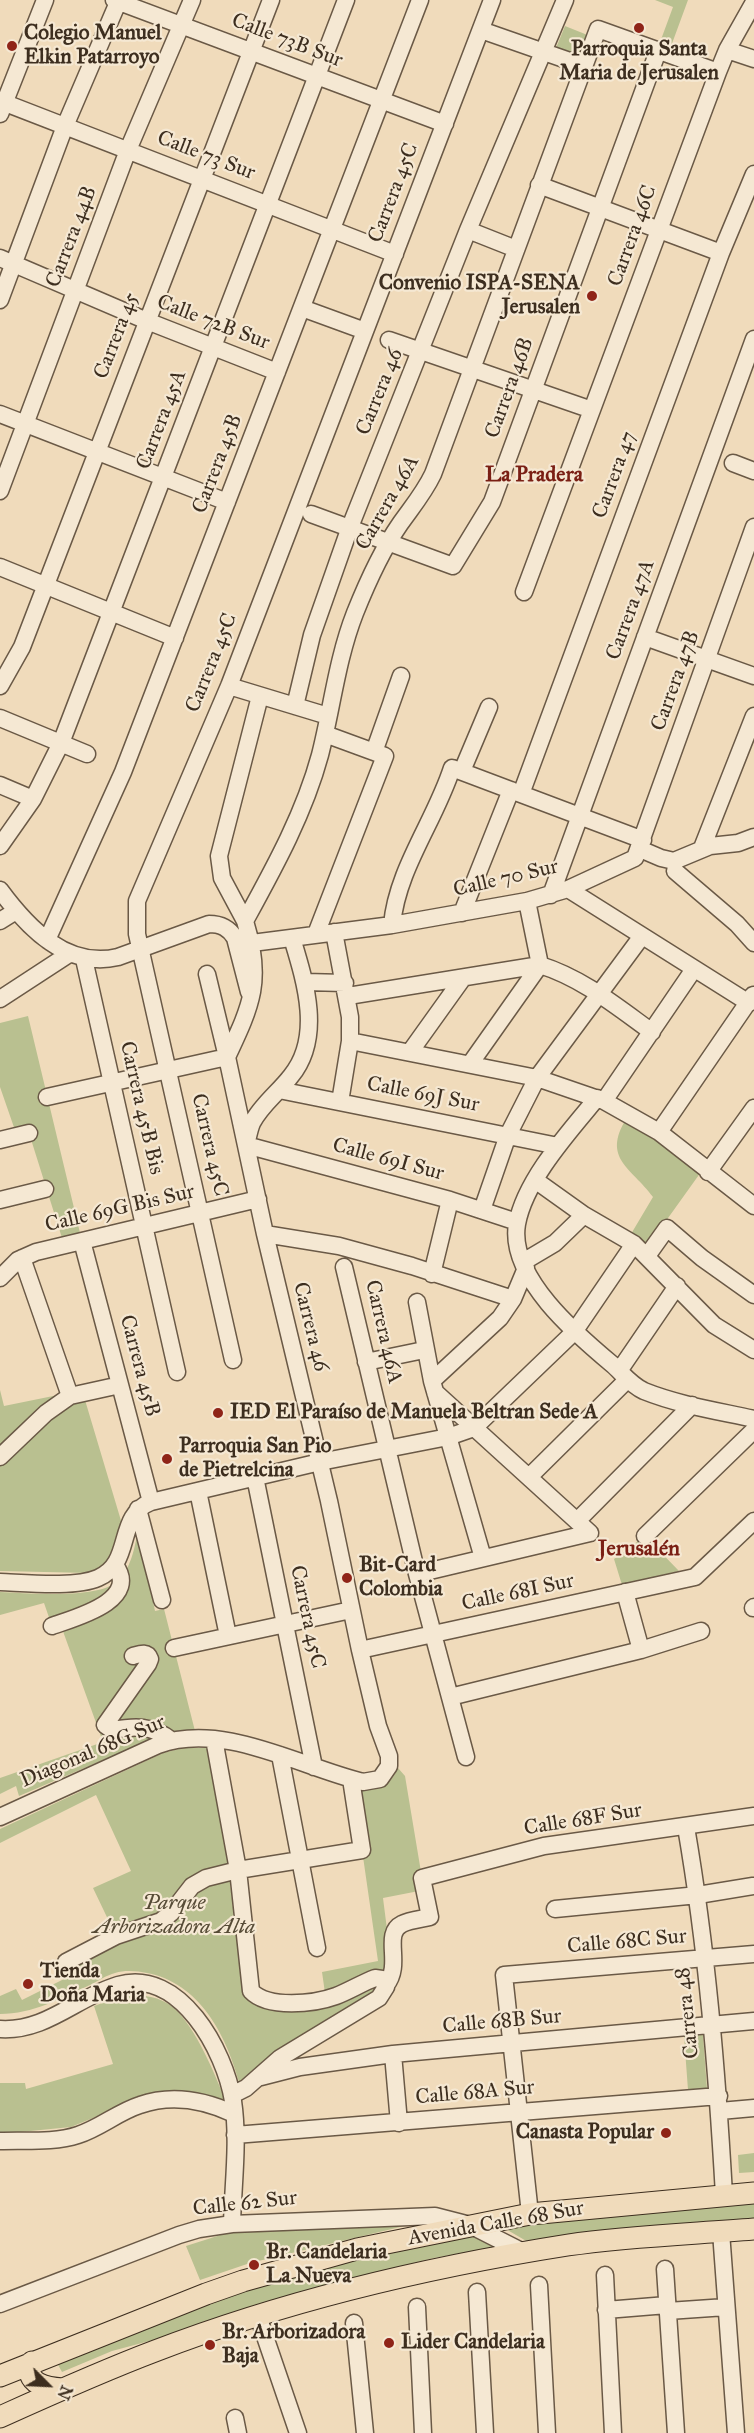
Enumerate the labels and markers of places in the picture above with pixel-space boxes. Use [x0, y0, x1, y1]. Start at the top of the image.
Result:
place label: Colegio Manuel Elkin Patarroyo [24, 21, 161, 71]
marker: Parroquia Santa Maria de Jerusalen [632, 21, 646, 35]
place label: Parroquia Santa Maria de Jerusalen [559, 37, 719, 87]
marker: Colegio Manuel Elkin Patarroyo [5, 39, 19, 53]
place label: Convenio ISPA-SENA Jerusalen [379, 271, 580, 321]
marker: Convenio ISPA-SENA Jerusalen [585, 289, 599, 303]
place label: IED El Paraíso de Manuela Beltran Sede A [230, 1400, 598, 1426]
marker: IED El Paraíso de Manuela Beltran Sede A [211, 1406, 225, 1420]
place label: Parroquia San Pio de Pietrelcina [179, 1434, 332, 1484]
marker: Parroquia San Pio de Pietrelcina [160, 1452, 174, 1466]
place label: Bit-Card Colombia [359, 1553, 443, 1603]
marker: Bit-Card Colombia [340, 1571, 354, 1585]
place label: Tienda Doña Maria [40, 1959, 145, 2009]
marker: Tienda Doña Maria [21, 1977, 35, 1991]
place label: Canasta Popular [516, 2120, 654, 2146]
marker: Canasta Popular [659, 2126, 673, 2140]
place label: Br. Candelaria La Nueva [266, 2240, 387, 2290]
marker: Br. Candelaria La Nueva [247, 2258, 261, 2272]
place label: Br. Arborizadora Baja [222, 2320, 365, 2370]
place label: Lider Candelaria [401, 2330, 545, 2356]
marker: Lider Candelaria [382, 2336, 396, 2350]
marker: Br. Arborizadora Baja [203, 2338, 217, 2352]

